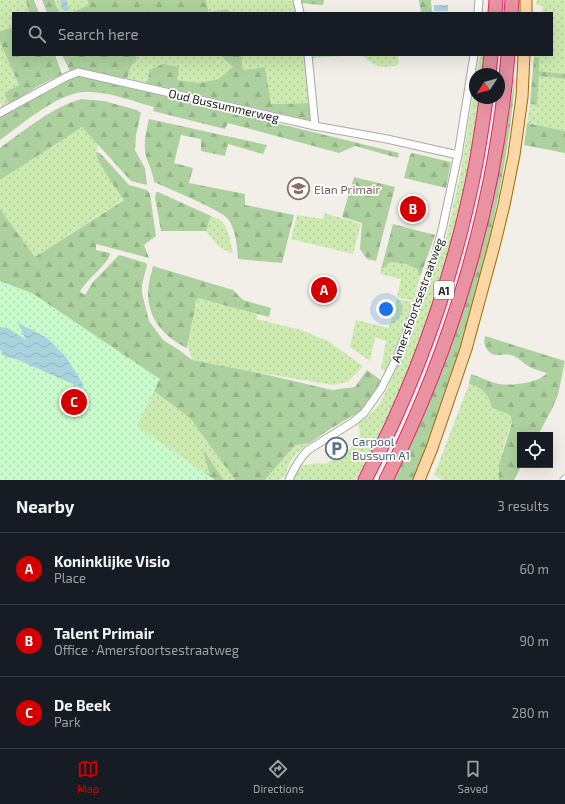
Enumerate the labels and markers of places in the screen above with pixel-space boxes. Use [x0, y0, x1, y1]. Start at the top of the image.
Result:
school or university icon: Elan Primair [286, 176, 312, 202]
place label: Elan Primair [314, 182, 380, 196]
pin: B [400, 194, 426, 224]
pin: A [311, 275, 337, 305]
pin: C [61, 387, 87, 417]
place label: Carpool Bussum A1 [352, 434, 410, 462]
parking icon: Carpool Bussum A1 [323, 435, 349, 461]

